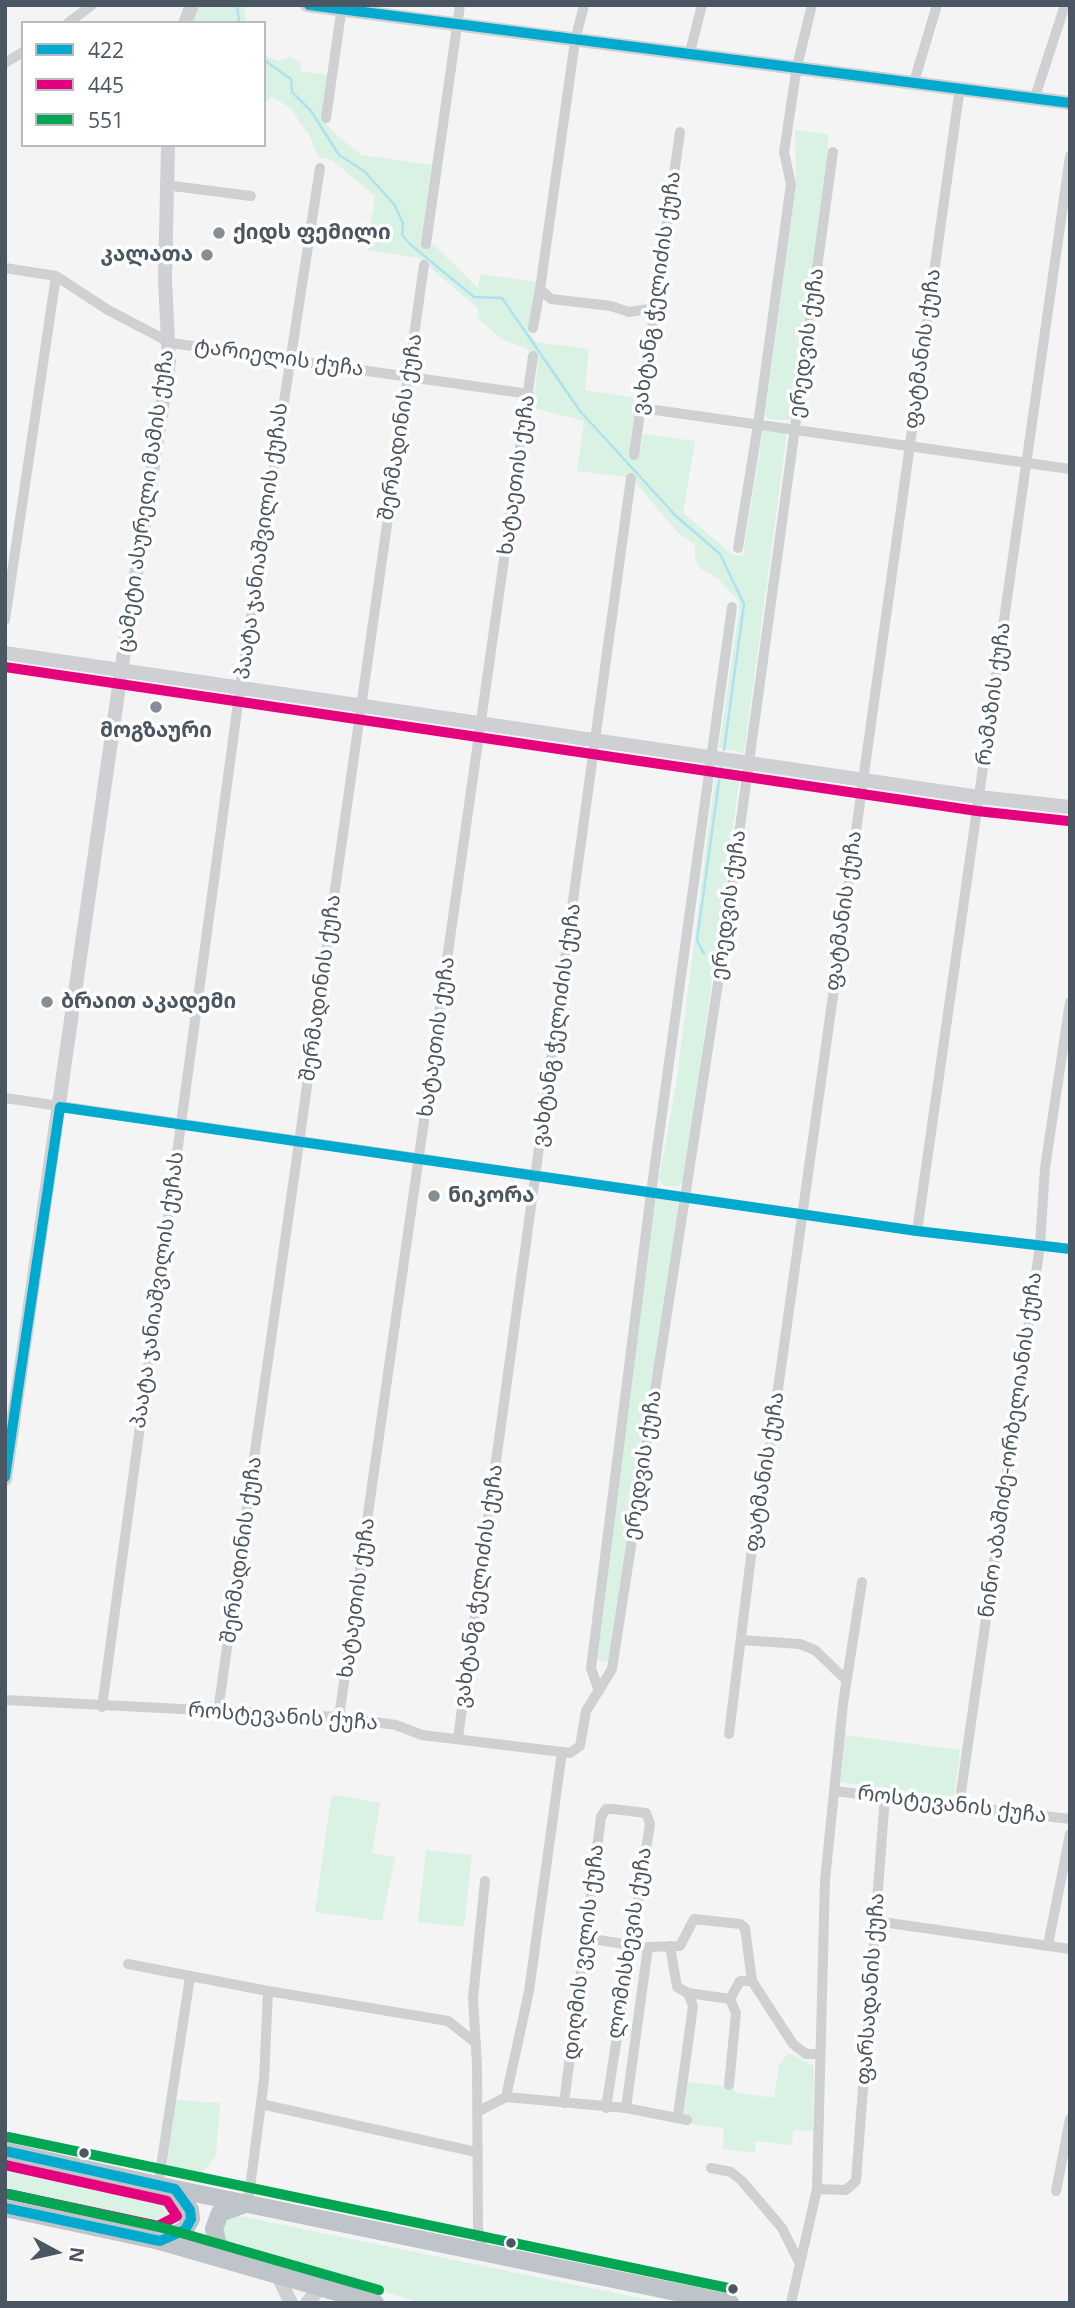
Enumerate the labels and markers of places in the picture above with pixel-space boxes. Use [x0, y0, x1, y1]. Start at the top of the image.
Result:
place label: ქიდს ფემილი [233, 220, 391, 246]
marker: ქიდს ფემილი [211, 225, 227, 241]
place label: კალათა [100, 242, 193, 268]
marker: კალათა [199, 247, 215, 263]
marker: მოგზაური [148, 699, 164, 715]
place label: მოგზაური [100, 718, 212, 744]
place label: ბრაით აკადემი [61, 989, 236, 1015]
marker: ბრაით აკადემი [39, 994, 55, 1010]
place label: ნიკორა [448, 1183, 535, 1209]
marker: ნიკორა [426, 1188, 442, 1204]
unlabelled marker [77, 2146, 91, 2160]
unlabelled marker [504, 2236, 518, 2250]
unlabelled marker [726, 2282, 740, 2296]

